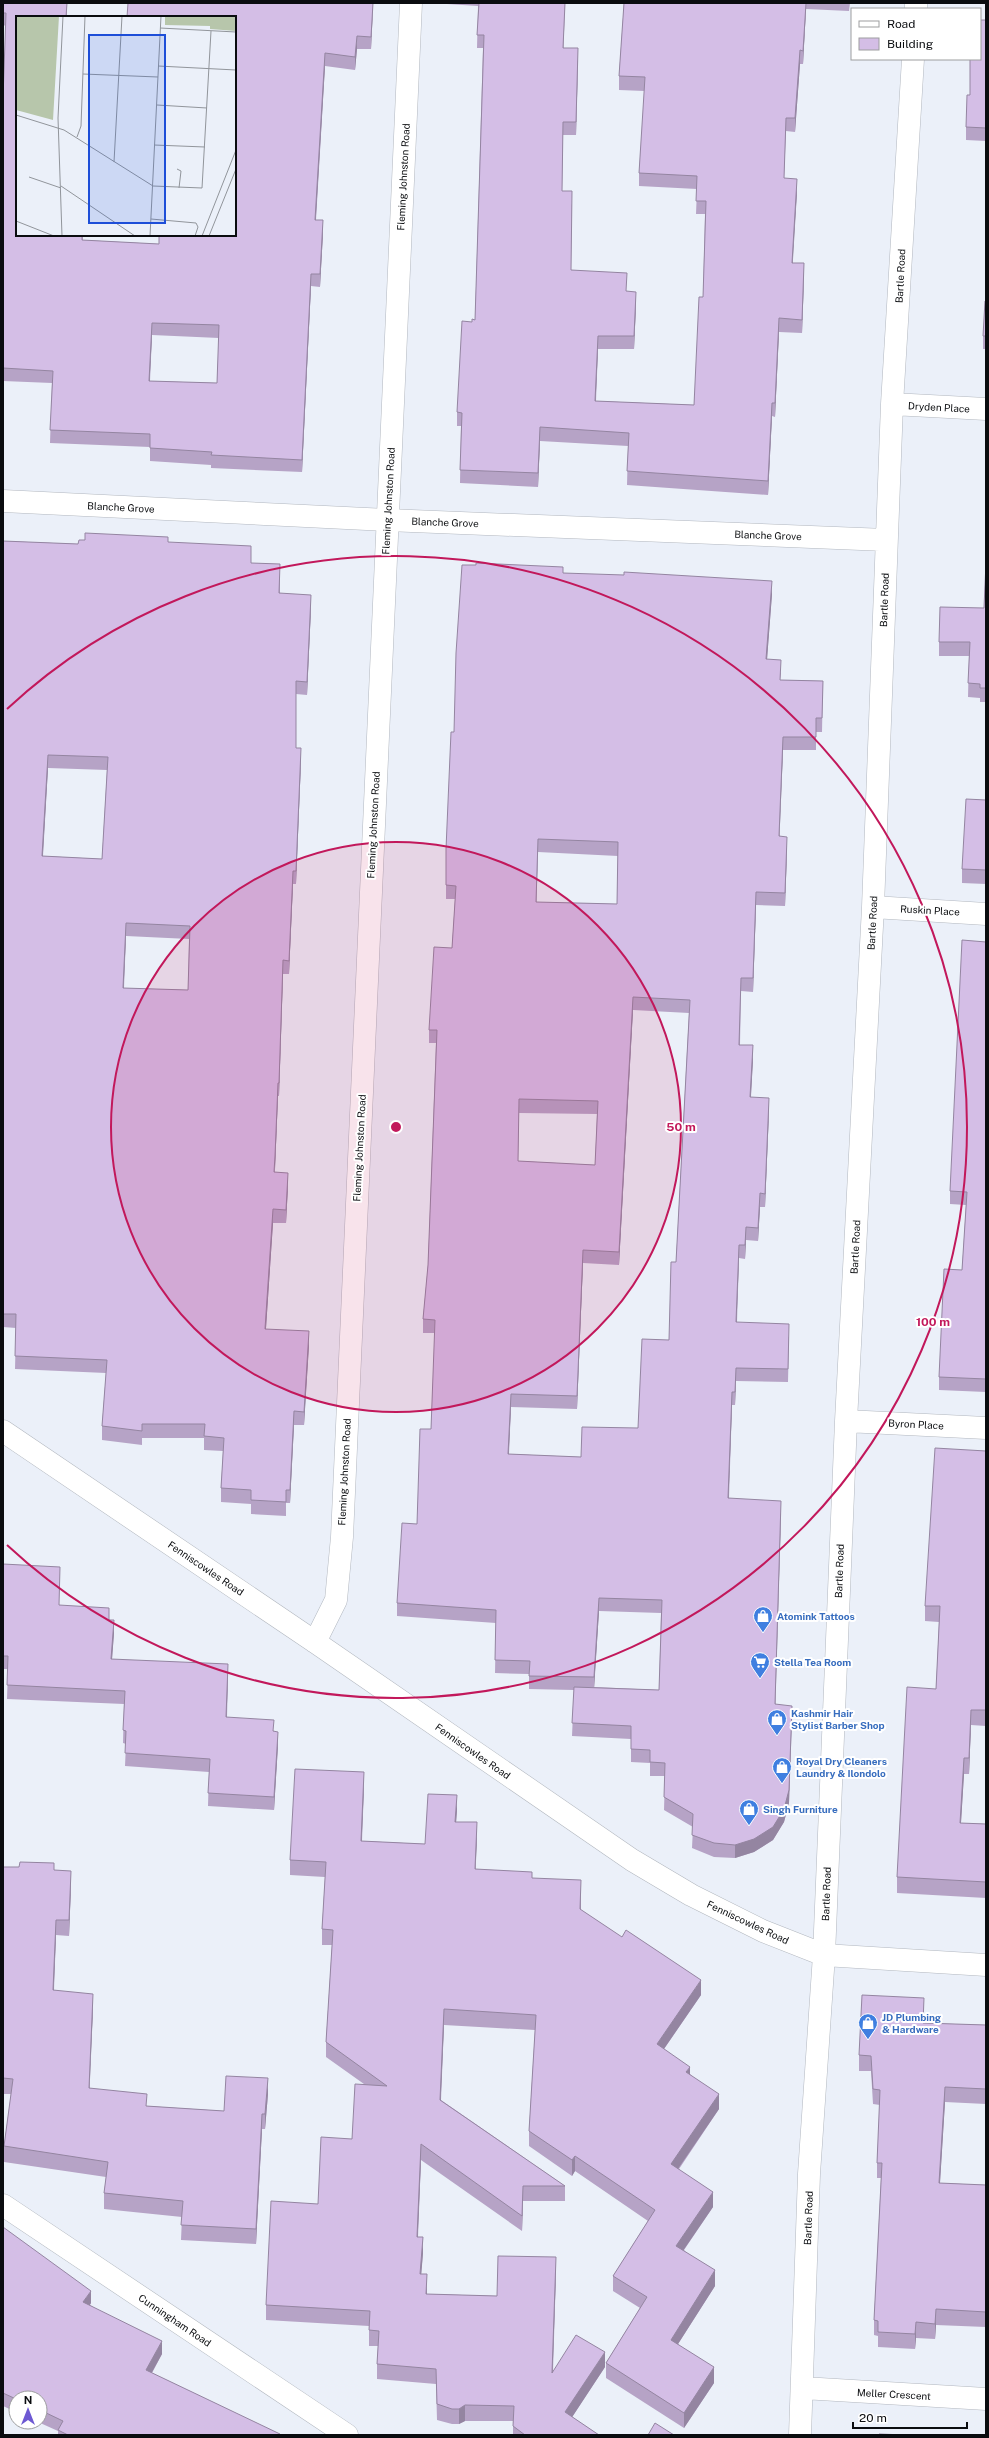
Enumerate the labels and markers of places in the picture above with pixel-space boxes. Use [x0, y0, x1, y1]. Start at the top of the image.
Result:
centre of rings [389, 1120, 403, 1134]
shop icon: Atomink Tattoos [752, 1605, 774, 1633]
place label: Atomink Tattoos [777, 1610, 855, 1622]
supermarket icon: Stella Tea Room [749, 1651, 771, 1679]
place label: Stella Tea Room [774, 1656, 851, 1668]
place label: Kashmir Hair Stylist Barber Shop [791, 1707, 885, 1731]
shop icon: Kashmir Hair Stylist Barber Shop [766, 1708, 788, 1736]
place label: Royal Dry Cleaners Laundry & Ilondolo [796, 1755, 887, 1779]
shop icon: Royal Dry Cleaners Laundry & Ilondolo [771, 1756, 793, 1784]
shop icon: Singh Furniture [738, 1798, 760, 1826]
place label: Singh Furniture [763, 1803, 838, 1815]
place label: JD Plumbing & Hardware [882, 2011, 942, 2035]
shop icon: JD Plumbing & Hardware [857, 2012, 879, 2040]

